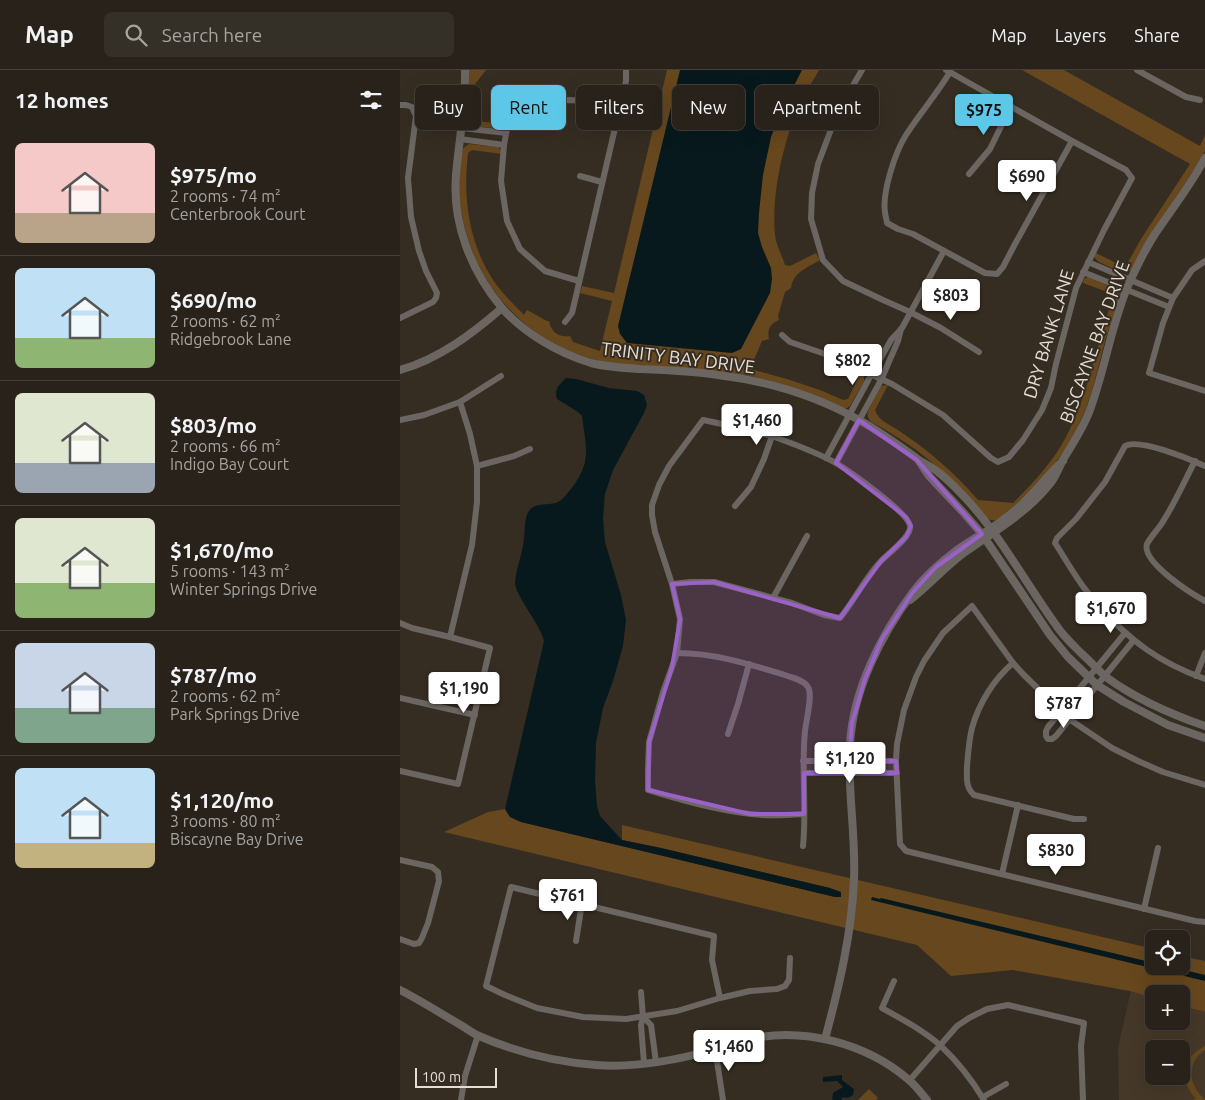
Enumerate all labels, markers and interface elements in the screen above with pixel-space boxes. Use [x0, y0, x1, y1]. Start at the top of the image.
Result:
search box [104, 12, 454, 57]
text: Map [25, 21, 74, 48]
icon: search [122, 21, 150, 49]
text: Search here [162, 24, 262, 46]
text: Map [991, 25, 1027, 45]
text: Layers [1055, 25, 1106, 45]
text: Share [1134, 25, 1180, 45]
chip: Buy [415, 85, 481, 130]
chip: Rent [491, 85, 566, 130]
chip: Filters [576, 85, 662, 130]
chip: New [672, 85, 745, 130]
chip: Apartment [755, 85, 879, 130]
icon: filters [357, 86, 385, 114]
text: 12 homes [15, 88, 109, 112]
pin: $975 [954, 93, 1014, 136]
text: $975 [966, 101, 1002, 119]
pin: $690 [997, 160, 1057, 202]
icon: home [55, 163, 115, 223]
text: $975/mo [170, 163, 257, 187]
text: $690 [1009, 167, 1045, 185]
text: 2 rooms · 74 m² [170, 187, 281, 205]
text: Centerbrook Court [170, 205, 305, 223]
street label: BISCAYNE BAY DRIVE [1055, 258, 1133, 426]
street label: DRY BANK LANE [1019, 267, 1077, 401]
pin: $803 [921, 278, 981, 321]
text: $803 [933, 286, 969, 304]
icon: home [55, 288, 115, 348]
text: $690/mo [170, 288, 257, 312]
text: 2 rooms · 62 m² [170, 312, 281, 330]
text: Ridgebrook Lane [170, 330, 292, 348]
street label: TRINITY BAY DRIVE [600, 338, 756, 376]
pin: $802 [823, 344, 883, 386]
text: $802 [835, 351, 871, 369]
pin: $1,460 [716, 404, 798, 446]
text: $1,460 [732, 411, 782, 429]
icon: home [55, 413, 115, 473]
text: $803/mo [170, 413, 257, 437]
text: 2 rooms · 66 m² [170, 437, 281, 455]
text: Indigo Bay Court [170, 455, 289, 473]
icon: home [55, 538, 115, 598]
text: $1,670/mo [170, 538, 274, 562]
text: 5 rooms · 143 m² [170, 562, 290, 580]
text: Winter Springs Drive [170, 580, 317, 598]
pin: $1,670 [1070, 592, 1152, 634]
text: $1,670 [1086, 599, 1136, 617]
icon: home [55, 663, 115, 723]
text: $787/mo [170, 663, 257, 687]
pin: $1,190 [423, 672, 505, 714]
text: $1,190 [439, 679, 489, 697]
pin: $787 [1034, 686, 1094, 729]
text: 2 rooms · 62 m² [170, 687, 281, 705]
text: $787 [1046, 694, 1082, 712]
text: Park Springs Drive [170, 705, 300, 723]
pin: $1,120 [809, 742, 891, 784]
text: $1,120 [825, 749, 875, 767]
icon: home [55, 788, 115, 848]
text: $1,120/mo [170, 788, 274, 812]
text: 3 rooms · 80 m² [170, 812, 281, 830]
text: Biscayne Bay Drive [170, 830, 304, 848]
pin: $830 [1026, 834, 1086, 876]
text: $830 [1038, 841, 1074, 859]
pin: $761 [538, 878, 598, 921]
text: $761 [550, 886, 586, 904]
map controls [1145, 930, 1190, 1085]
button: locate [1145, 930, 1190, 975]
button: + [1145, 985, 1190, 1030]
pin: $1,460 [688, 1030, 770, 1072]
text: $1,460 [704, 1037, 754, 1055]
button: − [1145, 1040, 1190, 1085]
scale bar [415, 1065, 498, 1088]
text: 100 m [422, 1069, 461, 1085]

